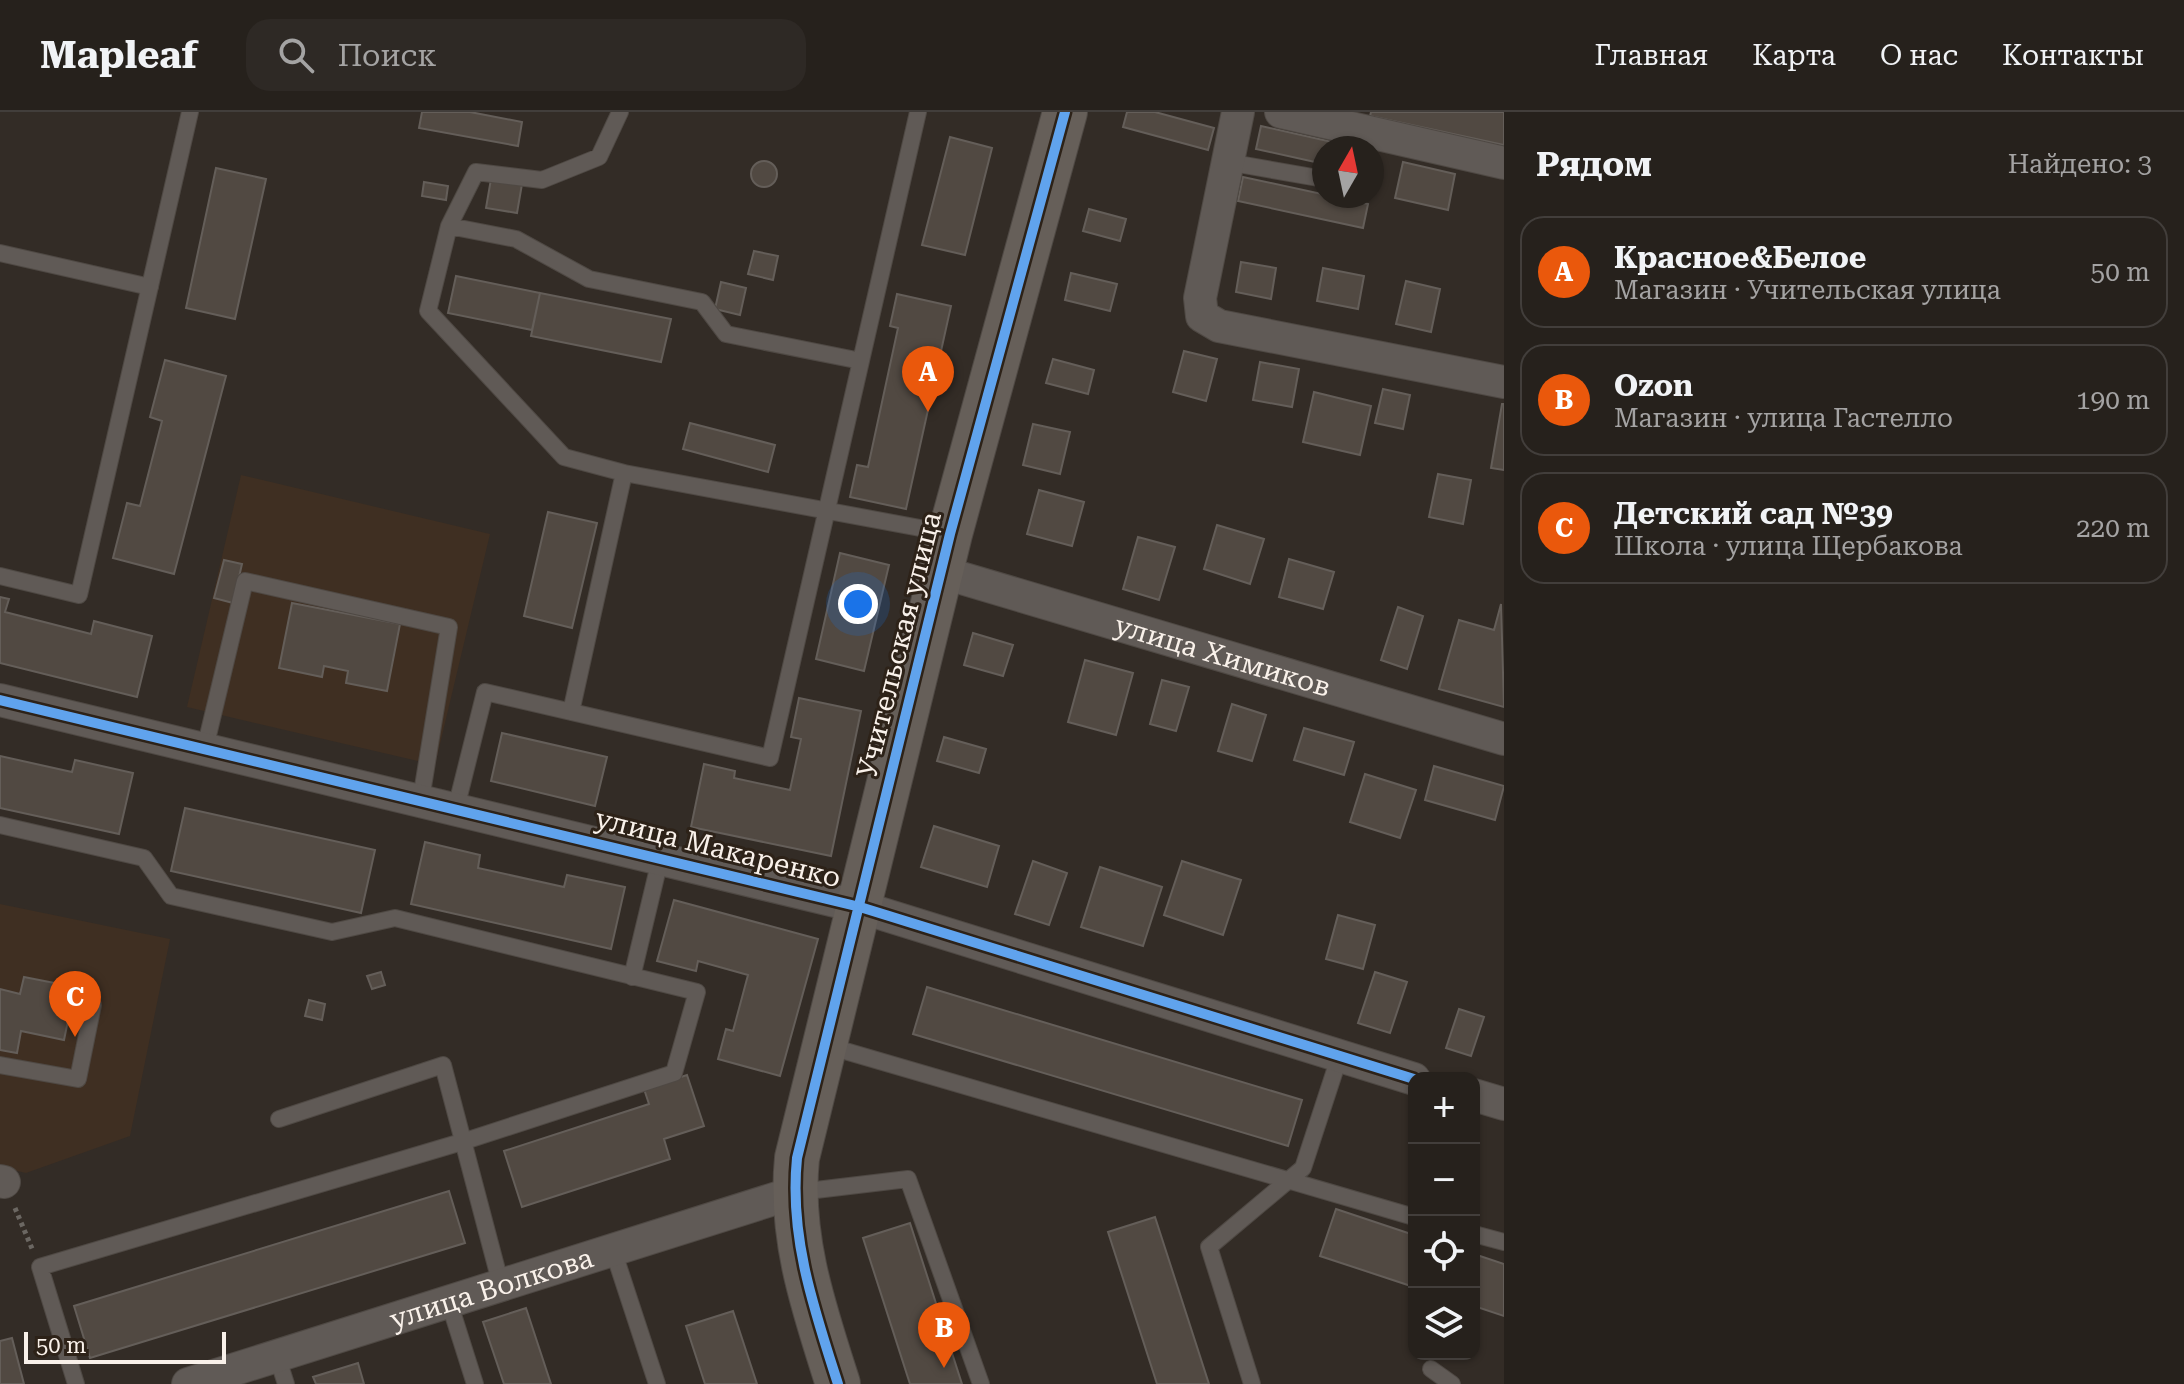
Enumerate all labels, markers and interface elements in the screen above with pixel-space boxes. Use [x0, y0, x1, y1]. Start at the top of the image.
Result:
search box [246, 19, 806, 91]
text: Mapleaf [40, 33, 198, 77]
icon: search [274, 33, 318, 77]
text: Поиск [338, 38, 436, 73]
text: Главная [1594, 39, 1708, 72]
text: Карта [1752, 39, 1836, 72]
text: О нас [1880, 39, 1958, 72]
text: Контакты [2002, 39, 2144, 72]
north arrow [1312, 136, 1384, 208]
text: Рядом [1536, 144, 1652, 184]
text: Найдено: 3 [2008, 149, 2152, 179]
text: Красное&Белое [1614, 240, 1866, 275]
text: A [1555, 257, 1573, 287]
text: 50 m [2091, 257, 2150, 287]
text: Магазин · Учительская улица [1614, 275, 2001, 305]
pin: A [902, 346, 954, 412]
text: Ozon [1614, 368, 1693, 403]
text: B [1555, 385, 1573, 415]
text: 190 m [2076, 385, 2150, 415]
text: Магазин · улица Гастелло [1614, 403, 1953, 433]
text: Детский сад №39 [1614, 496, 1893, 531]
street label: Учительская улица [850, 508, 948, 782]
text: C [1555, 513, 1573, 543]
text: 220 m [2076, 513, 2150, 543]
text: Школа · улица Щербакова [1614, 531, 1963, 561]
your location [838, 584, 878, 624]
street label: улица Химиков [1111, 608, 1335, 703]
street label: улица Макаренко [592, 802, 844, 894]
pin: C [49, 971, 101, 1037]
map controls [1408, 1072, 1480, 1360]
button: + [1408, 1072, 1480, 1144]
button: − [1408, 1144, 1480, 1216]
button: locate [1408, 1216, 1480, 1288]
street label: улица Волкова [385, 1241, 597, 1336]
button: layers [1408, 1288, 1480, 1360]
pin: B [918, 1302, 970, 1368]
scale bar [24, 1328, 226, 1364]
text: 50 m [36, 1333, 86, 1358]

